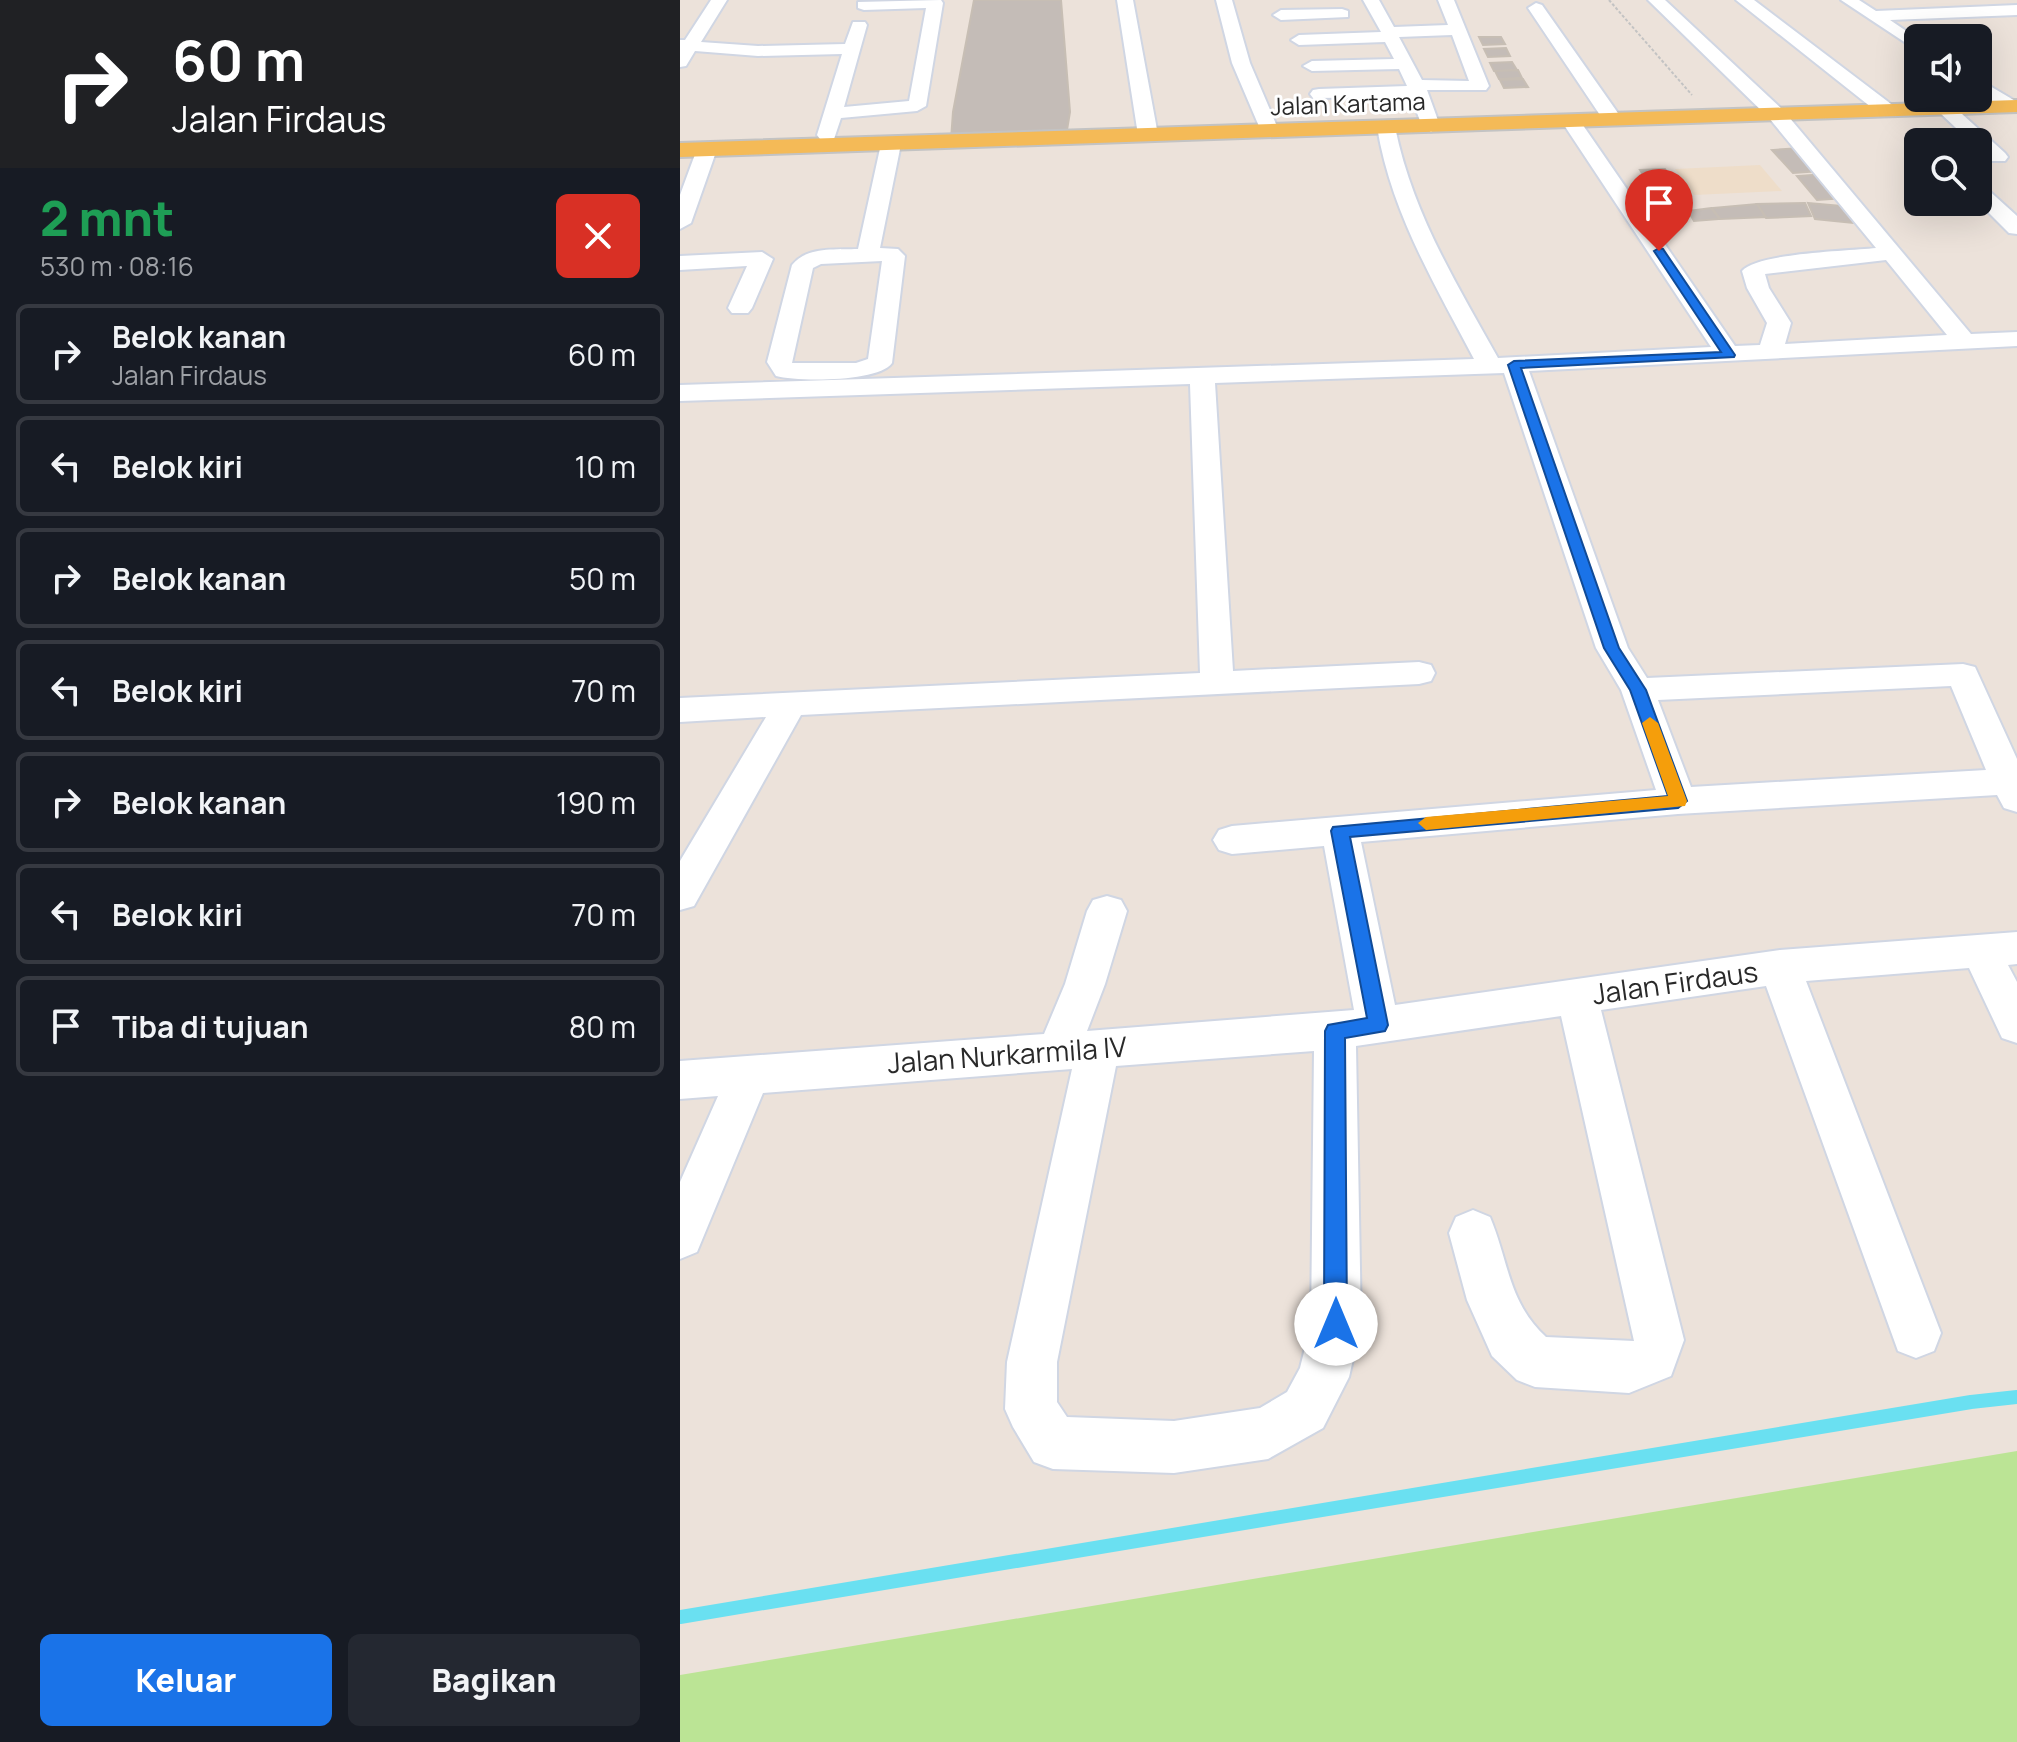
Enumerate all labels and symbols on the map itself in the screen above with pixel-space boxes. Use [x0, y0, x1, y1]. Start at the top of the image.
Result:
street label: Jalan Kartama [1270, 84, 1426, 122]
pin [1625, 169, 1693, 251]
street label: Jalan Firdaus [1590, 952, 1760, 1012]
street label: Jalan Nurkarmila IV [886, 1027, 1128, 1081]
position arrow [1294, 1282, 1378, 1366]

